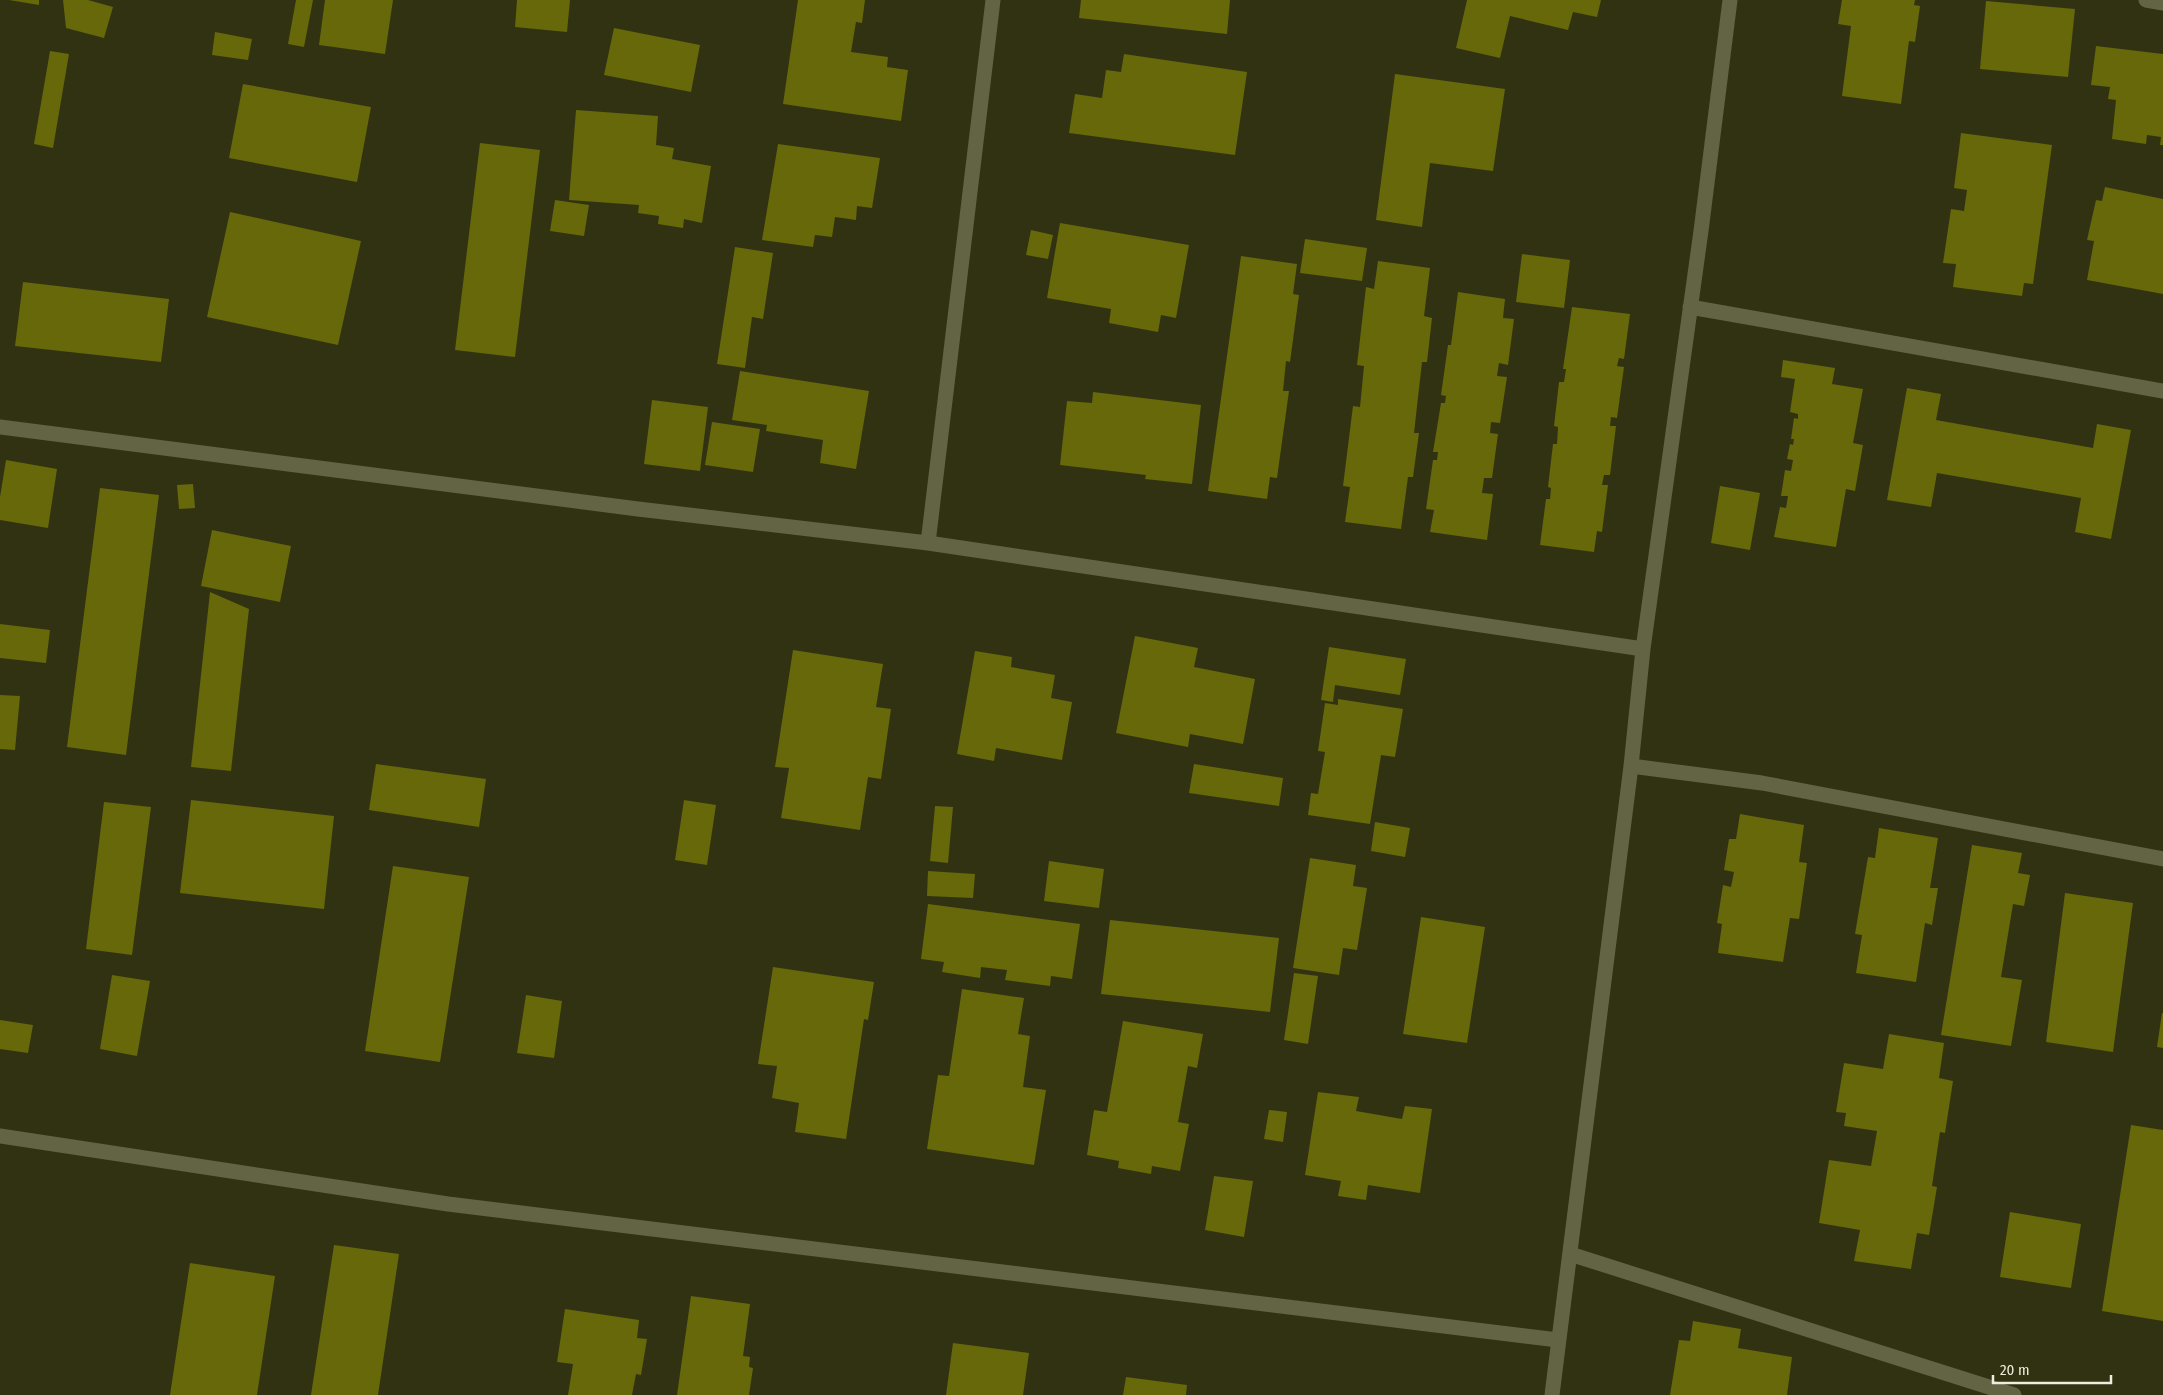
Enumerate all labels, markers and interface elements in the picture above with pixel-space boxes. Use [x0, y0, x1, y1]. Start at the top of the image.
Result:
scale bar [1993, 1352, 2110, 1384]
text: 20 m [2000, 1361, 2030, 1379]

